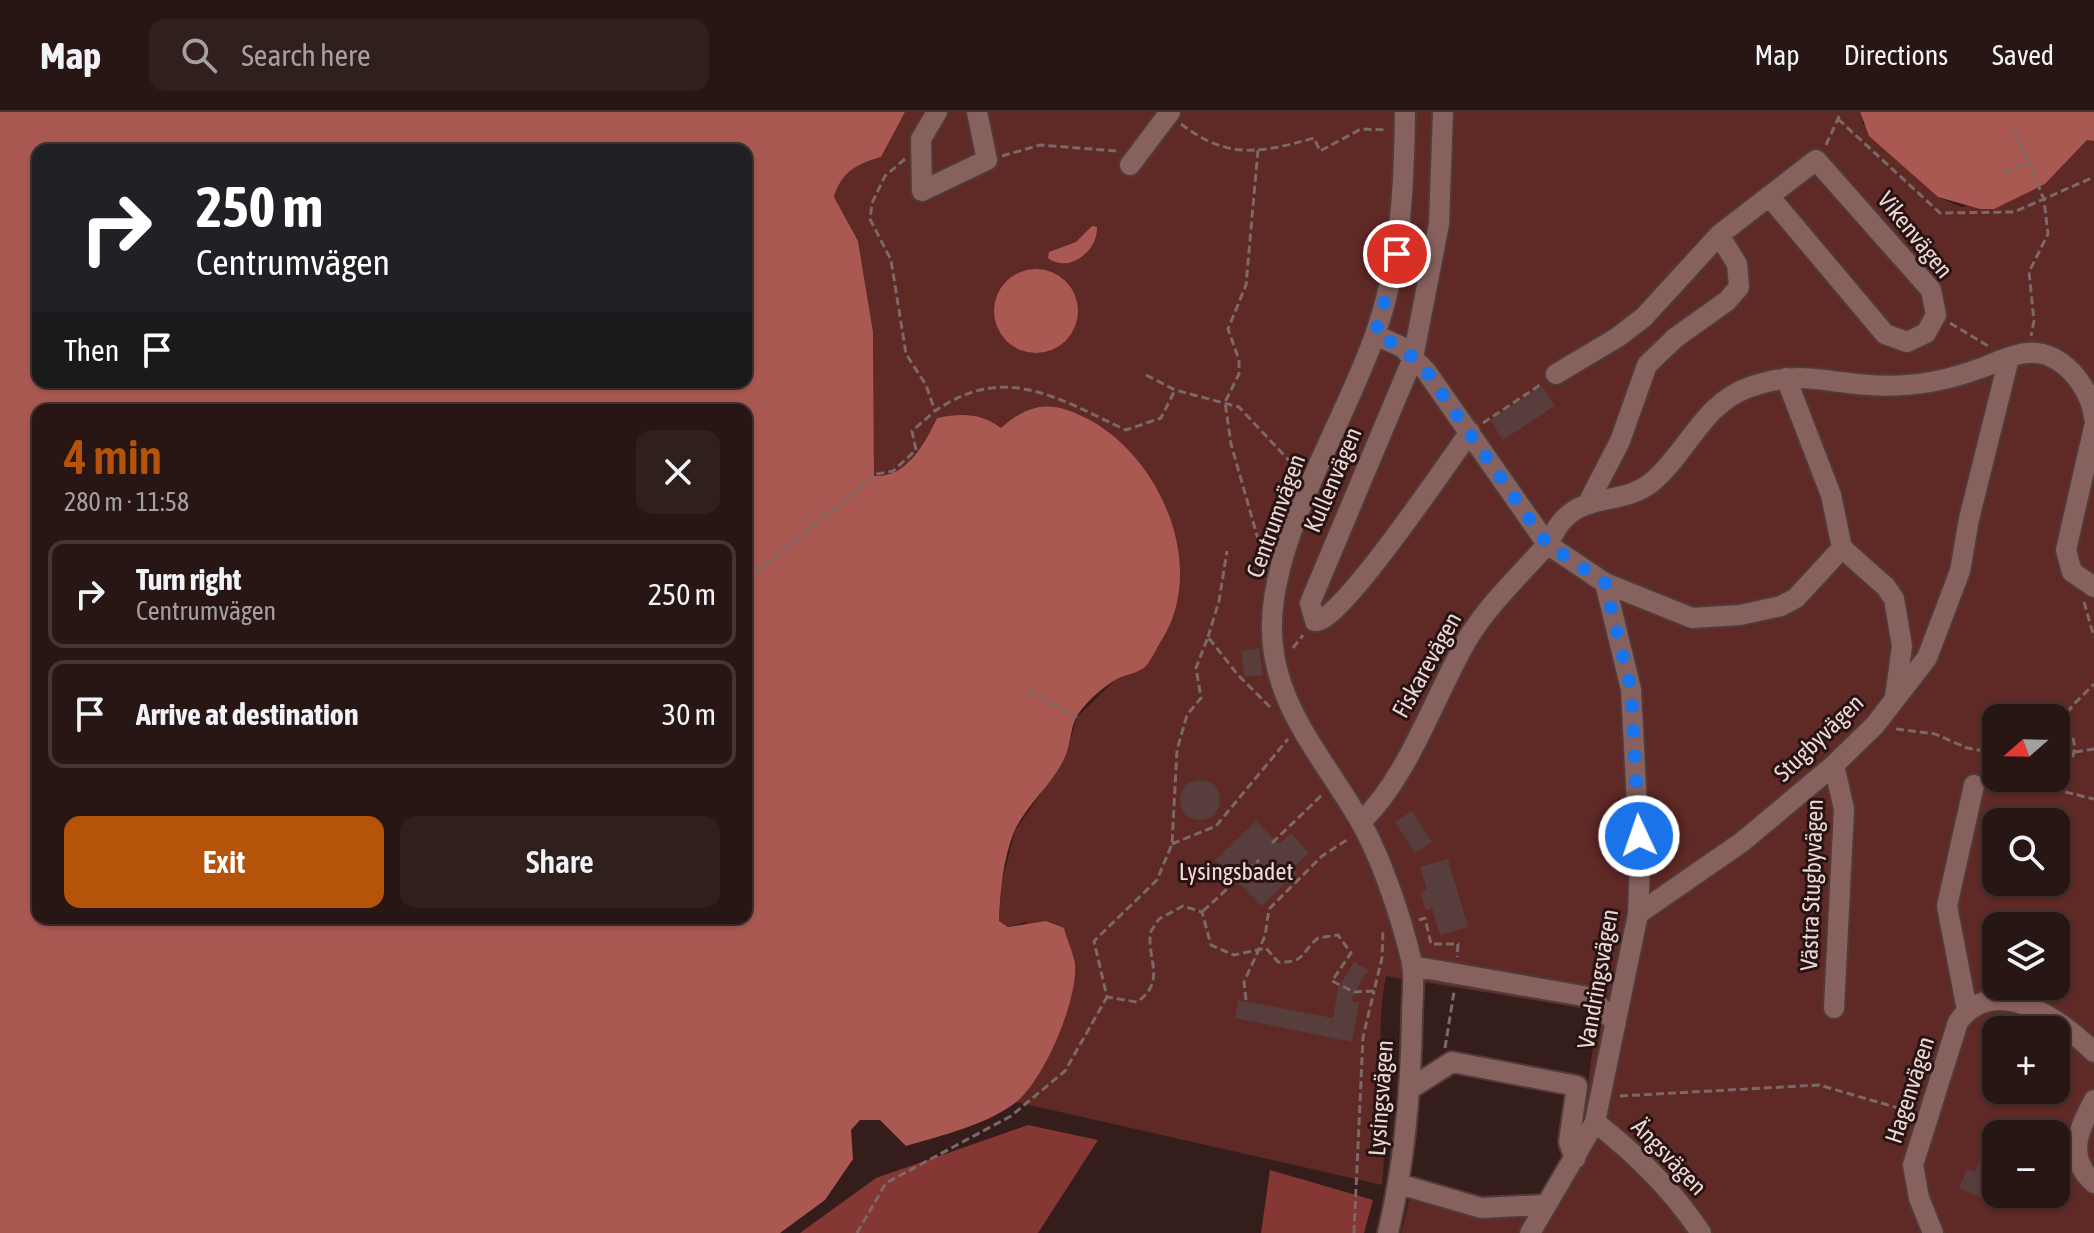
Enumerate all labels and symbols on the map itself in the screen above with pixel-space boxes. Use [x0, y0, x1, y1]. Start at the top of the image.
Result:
street label: Vikenvägen [1872, 186, 1958, 283]
pin [1363, 220, 1431, 288]
street label: Kullenvägen [1298, 423, 1367, 536]
street label: Centrumvägen [1241, 450, 1310, 581]
street label: Fiskarevägen [1387, 607, 1467, 722]
street label: Stugbyvägen [1769, 689, 1869, 787]
north arrow [1982, 704, 2070, 792]
position arrow [1597, 794, 1681, 878]
street label: Västra Stugbyvägen [1795, 799, 1828, 971]
park label: Lysingsbadet [1179, 858, 1293, 885]
street label: Vandringsvägen [1572, 907, 1623, 1051]
street label: Hagenvägen [1880, 1033, 1939, 1147]
street label: Lysingsvägen [1363, 1039, 1398, 1157]
street label: Ängsvägen [1627, 1113, 1712, 1200]

